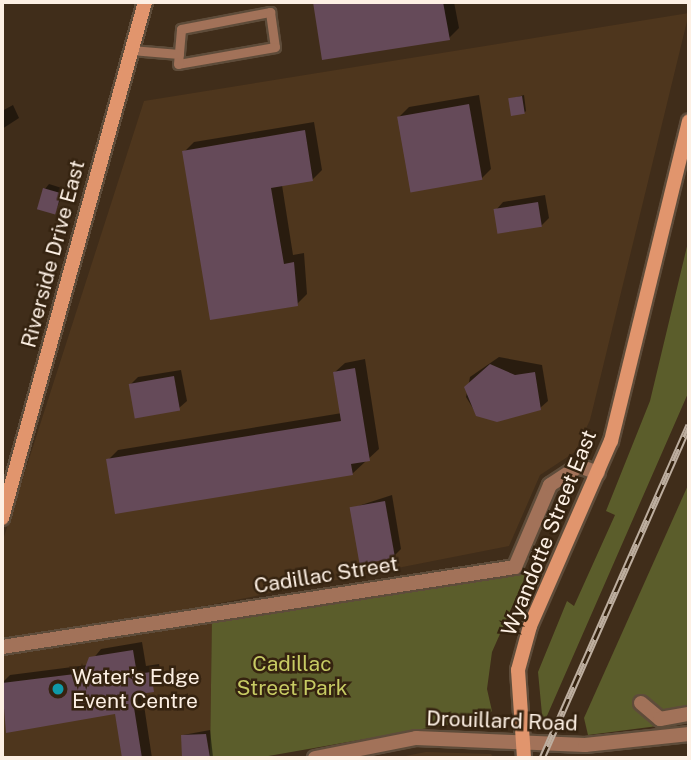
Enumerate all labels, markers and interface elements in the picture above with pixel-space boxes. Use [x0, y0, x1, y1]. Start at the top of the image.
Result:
street label: Riverside Drive East [16, 157, 90, 351]
street label: Wyandotte Street East [496, 426, 602, 640]
street label: Cadillac Street [252, 551, 400, 599]
park label: Cadillac Street Park [236, 651, 348, 701]
place label: Water's Edge Event Centre [72, 664, 200, 714]
marker: Water's Edge Event Centre [50, 681, 66, 697]
street label: Drouillard Road [426, 706, 578, 736]

